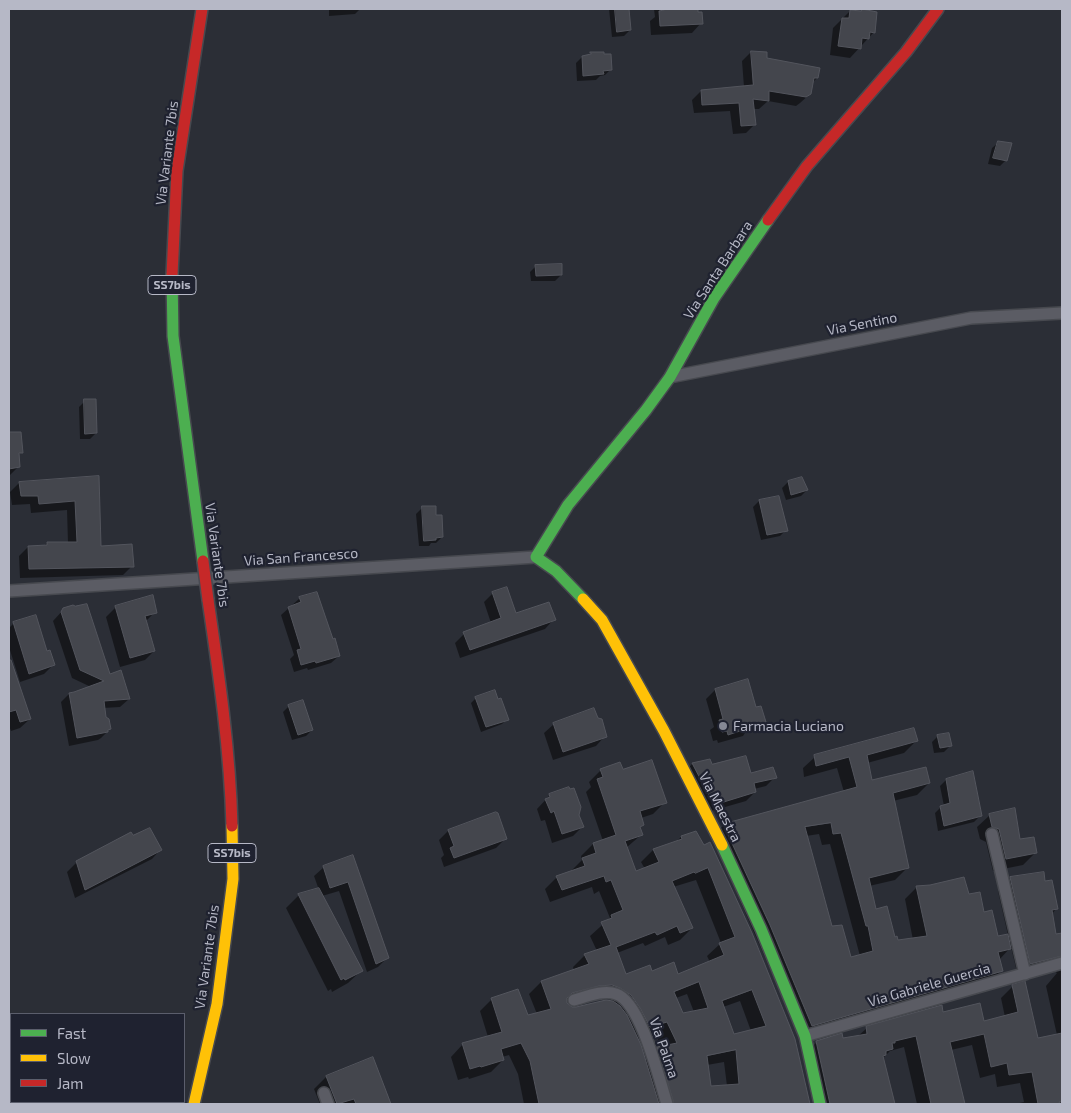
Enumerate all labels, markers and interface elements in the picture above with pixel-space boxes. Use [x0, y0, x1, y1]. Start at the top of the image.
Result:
street label: Via Variante 7bis [152, 100, 182, 206]
street label: Via Santa Barbara [680, 218, 756, 322]
road number: SS7bis [148, 276, 196, 294]
street label: Via Sentino [825, 309, 899, 339]
street label: Via Variante 7bis [201, 502, 233, 608]
street label: Via San Francesco [243, 545, 359, 569]
place label: Farmacia Luciano [733, 718, 844, 734]
marker: Farmacia Luciano [717, 720, 729, 732]
street label: Via Maestra [695, 769, 745, 845]
road number: SS7bis [208, 844, 256, 862]
street label: Via Variante 7bis [191, 904, 223, 1010]
street label: Via Gabriele Guercia [866, 960, 992, 1010]
legend [10, 1013, 185, 1103]
street label: Via Palma [646, 1016, 682, 1080]
text: Fast [57, 1024, 86, 1042]
text: Slow [57, 1049, 91, 1067]
text: Jam [57, 1074, 83, 1092]

